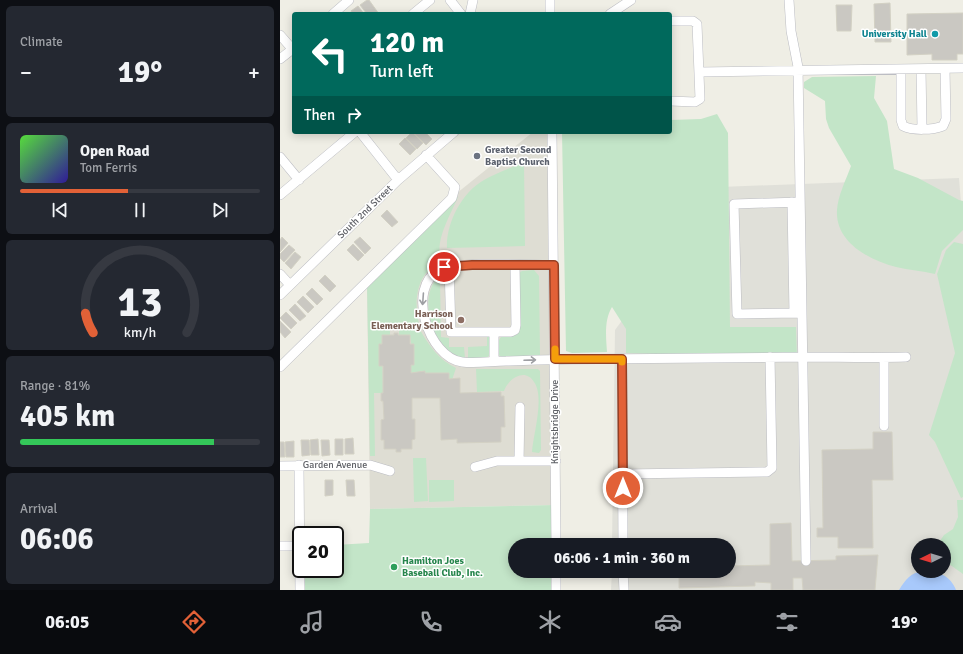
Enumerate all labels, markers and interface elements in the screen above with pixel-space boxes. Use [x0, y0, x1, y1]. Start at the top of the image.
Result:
text: 120 m [370, 26, 444, 60]
icon: left [304, 28, 356, 80]
place label: University Hall [862, 28, 927, 40]
marker: University Hall [930, 29, 940, 39]
text: Climate [20, 34, 63, 50]
text: 19° [118, 54, 162, 91]
text: − [20, 59, 32, 86]
text: + [248, 59, 260, 86]
text: Turn left [370, 60, 433, 82]
icon: right [343, 104, 365, 126]
text: Then [304, 106, 335, 124]
text: Open Road [80, 142, 150, 160]
place label: Greater Second Baptist Church [485, 144, 552, 168]
marker: Greater Second Baptist Church [472, 151, 482, 161]
text: Tom Ferris [80, 160, 137, 176]
street label: South 2nd Street [335, 182, 395, 241]
icon: previous [49, 199, 71, 221]
icon: pause [129, 199, 151, 221]
icon: next [209, 199, 231, 221]
pin [427, 250, 461, 284]
icon: arrive [433, 256, 455, 278]
text: 13 [118, 277, 162, 328]
one-way arrow [420, 292, 427, 305]
place label: Harrison Elementary School [371, 308, 454, 332]
marker: Harrison Elementary School [456, 315, 466, 325]
text: km/h [124, 324, 156, 341]
one-way arrow [523, 356, 536, 364]
text: Range · 81% [20, 378, 90, 394]
street label: Knightsbridge Drive [549, 380, 561, 464]
text: 405 km [20, 398, 115, 435]
street label: Garden Avenue [303, 459, 367, 471]
position arrow [602, 467, 644, 509]
text: Arrival [20, 501, 57, 517]
text: 06:06 [20, 521, 94, 558]
speed limit sign: 20 [292, 526, 344, 578]
north arrow [911, 538, 951, 578]
map controls [911, 538, 951, 578]
text: 06:06 · 1 min · 360 m [554, 549, 690, 567]
place label: Hamilton Joes Baseball Club, Inc. [402, 555, 483, 579]
marker: Hamilton Joes Baseball Club, Inc. [389, 562, 399, 572]
icon: directions [180, 608, 208, 636]
icon: music [298, 608, 326, 636]
icon: phone [417, 608, 445, 636]
icon: climate [536, 608, 564, 636]
icon: car [654, 608, 682, 636]
icon: filters [773, 608, 801, 636]
text: 06:05 [45, 611, 89, 633]
text: 19° [891, 611, 918, 633]

